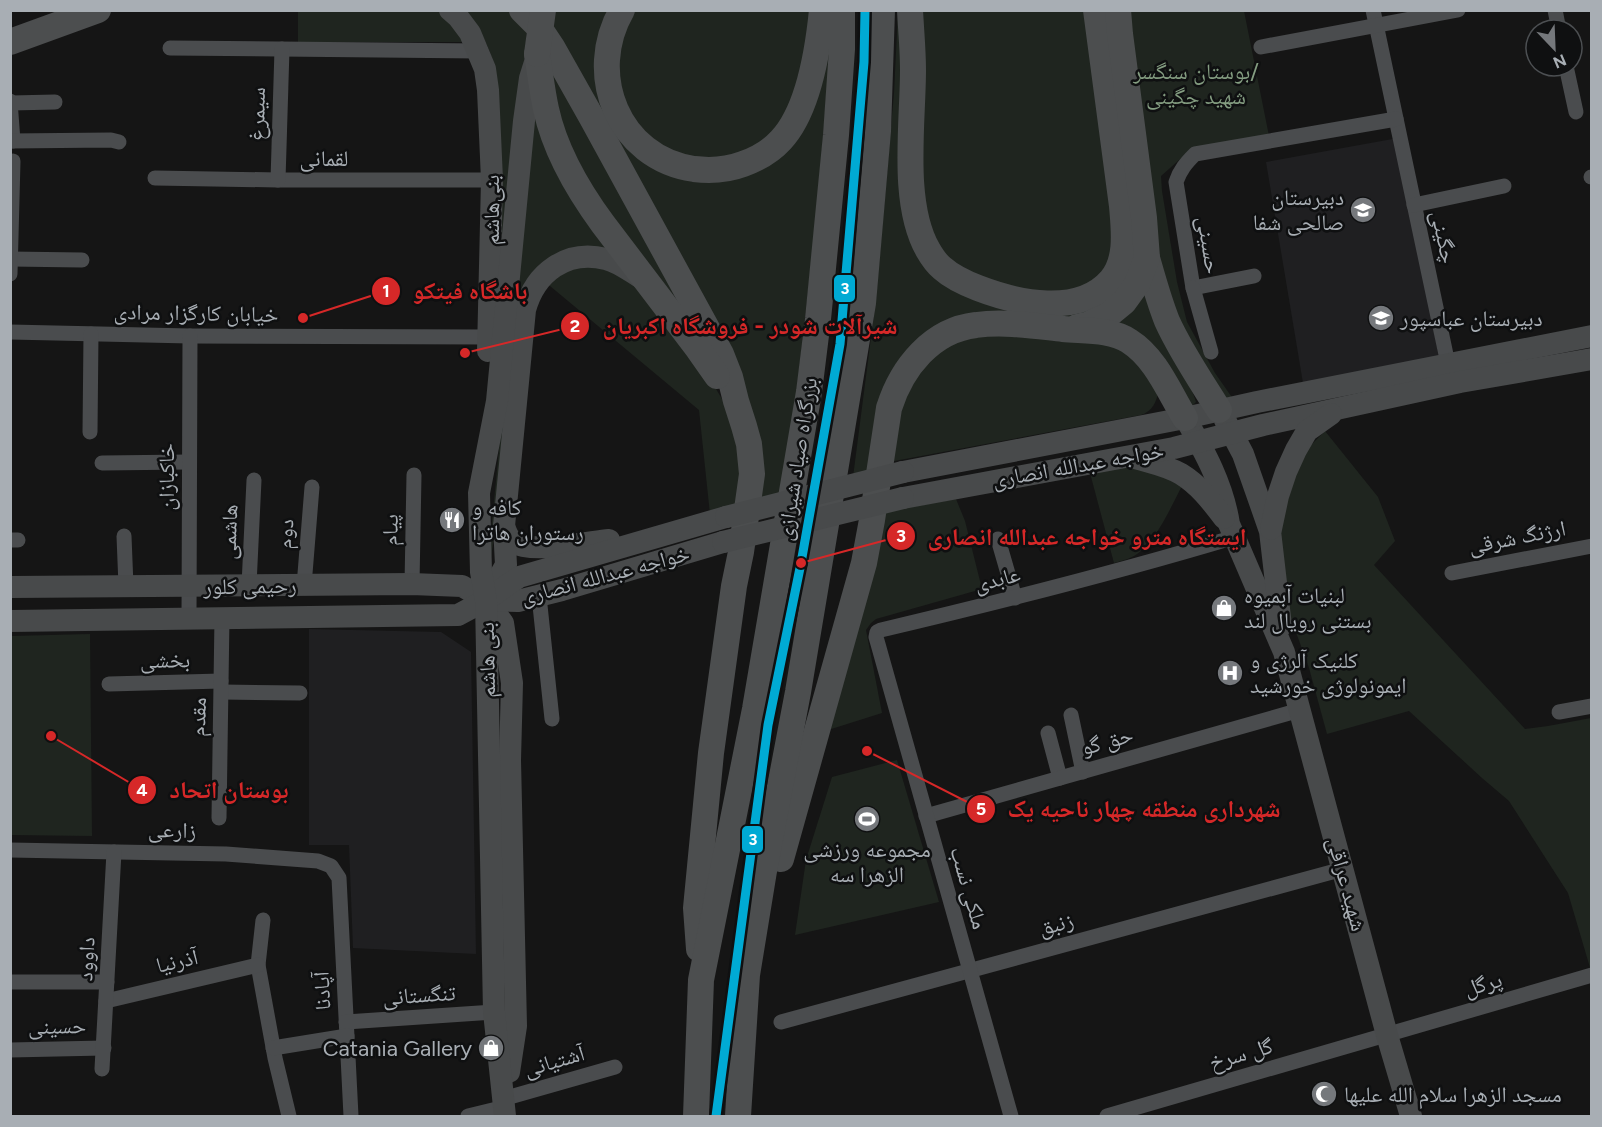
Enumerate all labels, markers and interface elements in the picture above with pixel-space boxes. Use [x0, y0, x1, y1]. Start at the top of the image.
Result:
north arrow [1524, 18, 1584, 78]
text: N [1550, 50, 1569, 73]
park label: بوستان سنگسر/ شهید چگینی [1132, 58, 1259, 110]
street label: سیمرغ [243, 87, 271, 141]
street label: لقمانی [300, 145, 349, 172]
street label: بنی‌هاشم [478, 175, 506, 245]
place label: دبیرستان صالحی شفا [1253, 184, 1344, 236]
school or university icon: دبیرستان صالحی شفا [1348, 195, 1378, 225]
street label: چگینی [1425, 208, 1463, 266]
street label: حسینی [1191, 214, 1227, 276]
callout: باشگاه فیتکو [371, 270, 540, 312]
line badge: 3 [833, 274, 856, 303]
text: باشگاه فیتکو [413, 276, 527, 305]
text: 3 [841, 279, 850, 298]
text: 1 [382, 280, 390, 302]
street label: خیابان کارگزار مرادی [113, 298, 279, 328]
school or university icon: دبیرستان عباسپور [1366, 303, 1396, 333]
callout: شیرآلات شودر - فروشگاه اکبریان [560, 305, 909, 347]
place label: دبیرستان عباسپور [1399, 305, 1543, 332]
text: شیرآلات شودر - فروشگاه اکبریان [602, 311, 898, 340]
text: 2 [570, 315, 580, 337]
street label: بزرگراه صیاد شیرازی [771, 375, 823, 543]
street label: خواجه عبدالله انصاری [990, 437, 1166, 493]
street label: خاکبازان [153, 443, 180, 511]
place label: کافه و رستوران هاترا [472, 494, 584, 546]
street label: هاشمی [215, 504, 243, 560]
restaurant icon: کافه و رستوران هاترا [437, 505, 467, 535]
street label: پیام [376, 514, 405, 546]
street label: ارژنگ شرقی [1466, 514, 1568, 560]
callout: ایستگاه مترو خواجه عبدالله انصاری [886, 515, 1259, 557]
street label: دوم [270, 518, 301, 550]
text: ایستگاه مترو خواجه عبدالله انصاری [928, 522, 1246, 551]
text: 3 [896, 525, 906, 547]
street label: خواجه عبدالله انصاری [518, 539, 692, 611]
street label: عابدی [971, 560, 1023, 598]
street label: رحیمی کلور [202, 572, 297, 600]
place label: لبنیات آبمیوه بستنی رویال لند [1244, 582, 1371, 634]
shop icon: لبنیات آبمیوه بستنی رویال لند [1209, 593, 1239, 623]
street label: بنی هاشم [473, 622, 502, 698]
street label: بخشی [140, 646, 190, 674]
place label: کلنیک آلرژی و ایمونولوژی خورشید [1250, 647, 1407, 699]
hospital icon: کلنیک آلرژی و ایمونولوژی خورشید [1215, 658, 1245, 688]
street label: مقدم [184, 697, 213, 737]
street label: حق گو [1078, 721, 1136, 761]
callout: بوستان اتحاد [127, 769, 300, 811]
text: بوستان اتحاد [169, 775, 289, 804]
text: 4 [136, 779, 148, 801]
callout: شهرداری منطقه چهار ناحیه یک [966, 788, 1293, 830]
text: شهرداری منطقه چهار ناحیه یک [1007, 794, 1281, 823]
text: 5 [976, 798, 986, 820]
sports icon: مجموعه ورزشی الزهرا سه [852, 804, 882, 834]
street label: زارعی [148, 816, 196, 844]
line badge: 3 [741, 825, 764, 854]
text: 3 [749, 830, 758, 849]
street label: شهید عراقی [1322, 834, 1372, 934]
place label: مجموعه ورزشی الزهرا سه [803, 836, 931, 888]
street label: ملکی نسب [944, 844, 994, 932]
street label: زنبق [1036, 906, 1076, 942]
street label: داوود [71, 936, 101, 982]
street label: آذرنیا [153, 943, 201, 979]
street label: پرگل [1461, 966, 1505, 1002]
street label: آپادنا [307, 970, 337, 1011]
street label: تنگستانی [381, 979, 457, 1011]
street label: حسینی [28, 1012, 86, 1040]
street label: گل سرخ [1206, 1032, 1276, 1076]
shop icon: Catania Gallery [476, 1033, 506, 1063]
place label: Catania Gallery [323, 1035, 472, 1062]
street label: آشتیانی [520, 1039, 588, 1083]
mosque icon: مسجد الزهرا سلام الله علیها [1309, 1079, 1339, 1109]
place label: مسجد الزهرا سلام الله علیها [1344, 1081, 1562, 1109]

